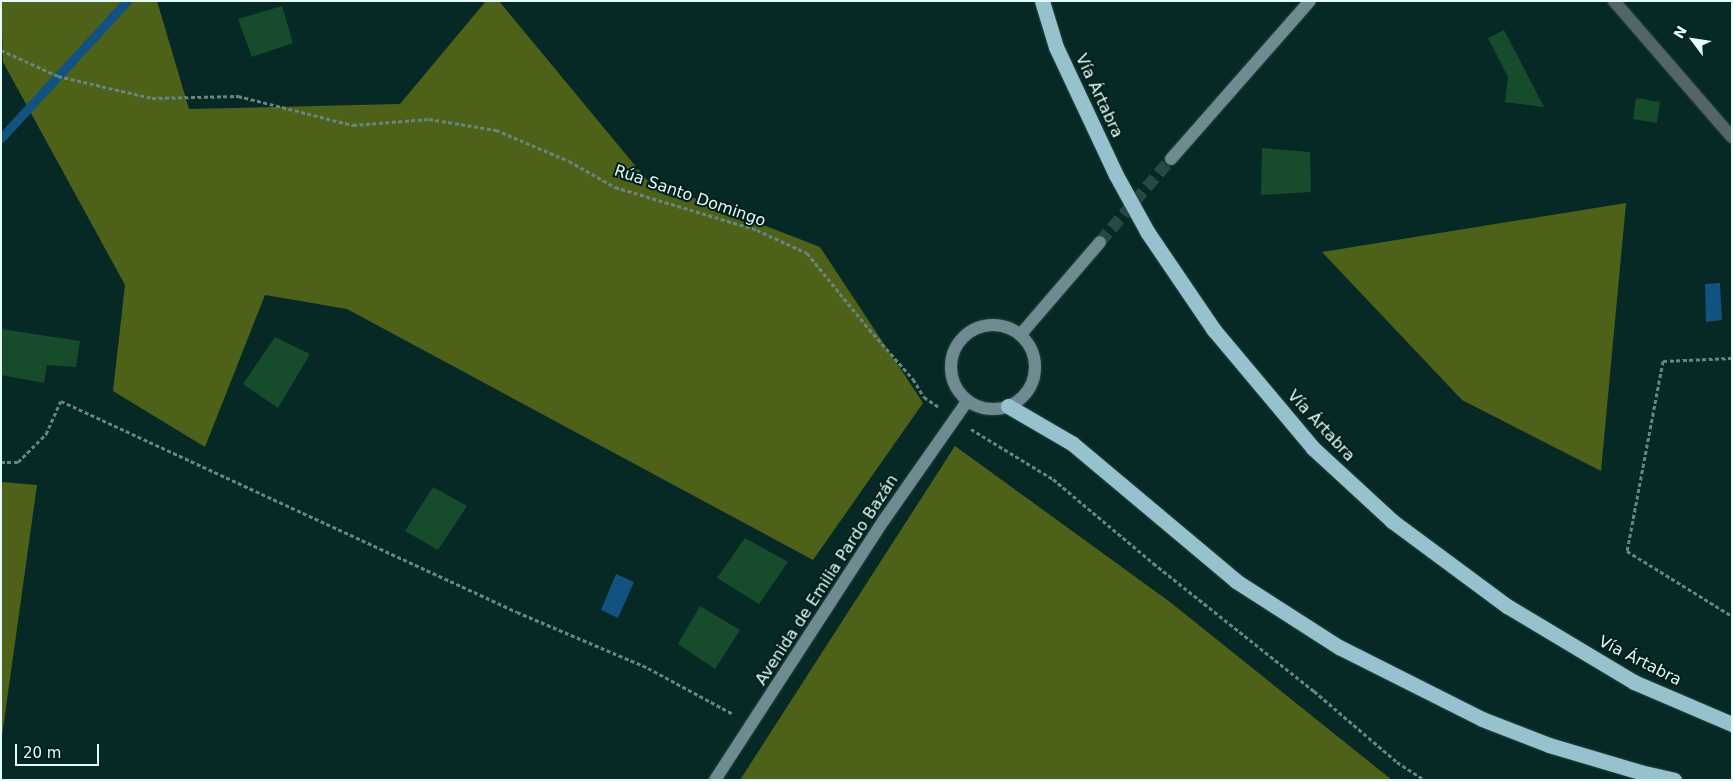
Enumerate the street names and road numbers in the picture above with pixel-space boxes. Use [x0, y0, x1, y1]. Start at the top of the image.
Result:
street label: Vía Ártabra [1071, 51, 1127, 141]
street label: Rúa Santo Domingo [612, 161, 768, 231]
street label: Vía Ártabra [1283, 386, 1359, 466]
street label: Avenida de Emilia Pardo Bazán [752, 471, 902, 689]
street label: Vía Ártabra [1595, 632, 1685, 690]

